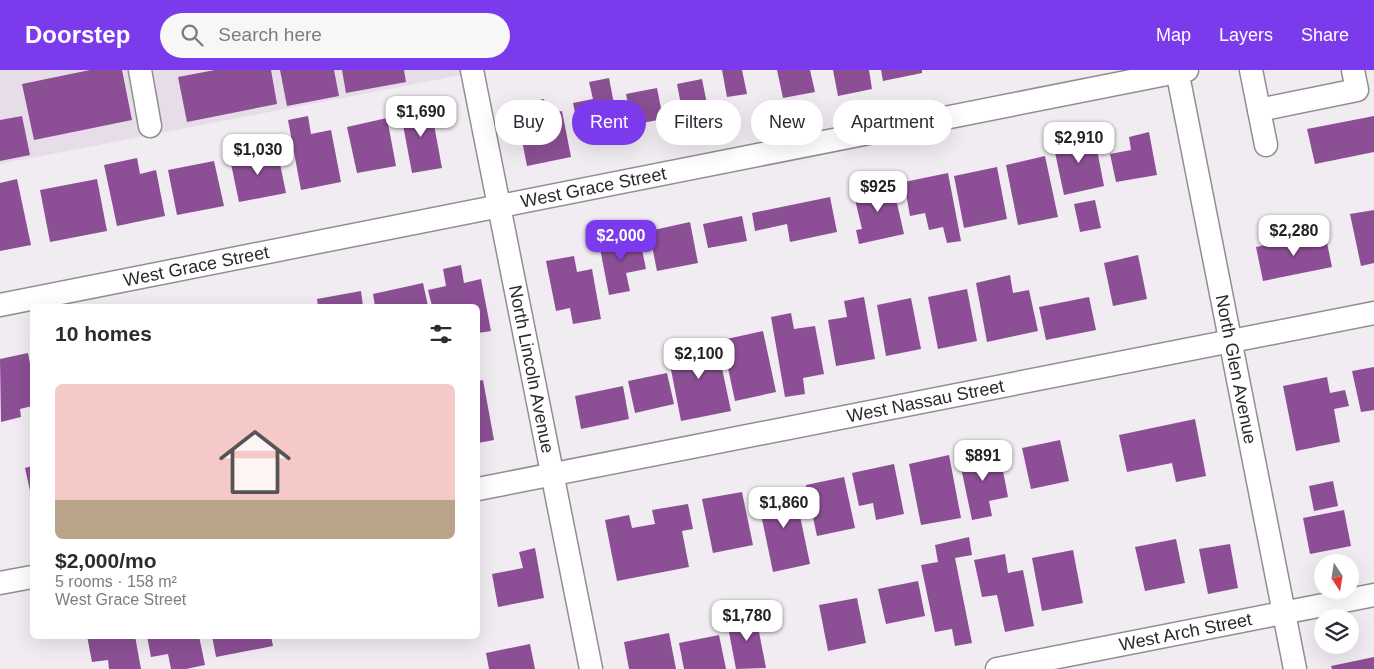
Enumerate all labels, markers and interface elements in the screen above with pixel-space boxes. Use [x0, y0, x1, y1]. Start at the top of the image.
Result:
search box [160, 13, 510, 58]
text: Doorstep [25, 21, 130, 48]
icon: search [178, 21, 206, 49]
text: Search here [218, 24, 322, 45]
text: Map [1156, 25, 1191, 45]
text: Layers [1219, 25, 1273, 45]
text: Share [1301, 25, 1349, 45]
pin: $1,690 [380, 96, 462, 138]
chip: Buy [495, 100, 562, 145]
chip: Rent [572, 100, 646, 145]
chip: Filters [656, 100, 741, 145]
chip: New [751, 100, 823, 145]
chip: Apartment [833, 100, 952, 145]
text: $1,690 [397, 103, 445, 120]
pin: $2,910 [1038, 122, 1120, 164]
text: $2,910 [1055, 129, 1103, 146]
pin: $1,030 [217, 134, 299, 176]
text: $1,030 [234, 141, 282, 158]
street label: West Grace Street [519, 163, 668, 212]
pin: $925 [848, 170, 908, 213]
text: $925 [860, 178, 896, 195]
pin: $2,280 [1253, 214, 1335, 257]
pin: $2,000 [580, 220, 662, 262]
text: $2,280 [1270, 222, 1318, 239]
text: $2,000 [597, 227, 645, 244]
street label: West Grace Street [122, 242, 271, 290]
street label: North Lincoln Avenue [505, 283, 558, 455]
street label: North Glen Avenue [1211, 293, 1260, 446]
icon: filters [427, 320, 455, 348]
text: 10 homes [55, 322, 152, 345]
pin: $2,100 [658, 338, 740, 380]
text: $2,100 [675, 345, 723, 362]
street label: West Nassau Street [845, 376, 1006, 426]
icon: home [210, 417, 300, 507]
pin: $891 [953, 440, 1013, 482]
text: $891 [965, 447, 1001, 464]
pin: $1,860 [743, 486, 825, 529]
text: $1,860 [760, 494, 808, 511]
text: $2,000/mo [55, 549, 157, 572]
north arrow [1314, 554, 1359, 599]
map controls [1314, 554, 1359, 654]
text: 5 rooms · 158 m² [55, 573, 177, 590]
text: West Grace Street [55, 591, 186, 608]
pin: $1,780 [706, 600, 788, 642]
text: $1,780 [723, 607, 771, 624]
street label: West Arch Street [1117, 609, 1253, 655]
button: layers [1314, 609, 1359, 654]

